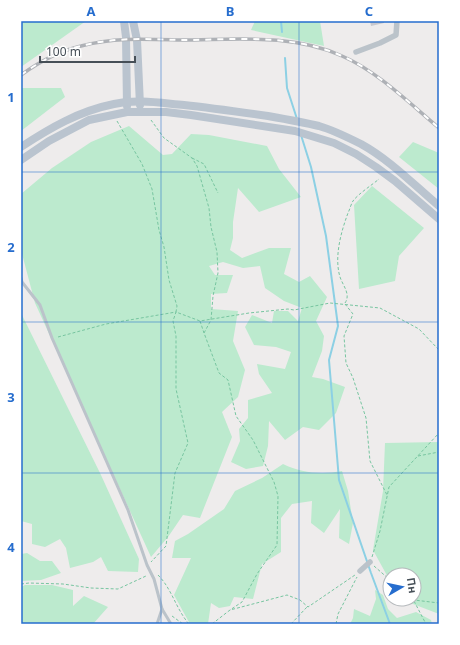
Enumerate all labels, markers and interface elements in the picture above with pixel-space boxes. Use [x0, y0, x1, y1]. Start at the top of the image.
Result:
text: A [87, 2, 96, 20]
text: B [226, 2, 234, 20]
text: C [365, 2, 373, 20]
scale bar [40, 38, 135, 64]
text: 100 m [46, 43, 81, 60]
text: 1 [7, 88, 15, 106]
text: 2 [7, 238, 15, 256]
text: 3 [7, 388, 15, 406]
text: 4 [7, 538, 15, 556]
north arrow [382, 567, 422, 607]
text: Пн [404, 576, 421, 594]

